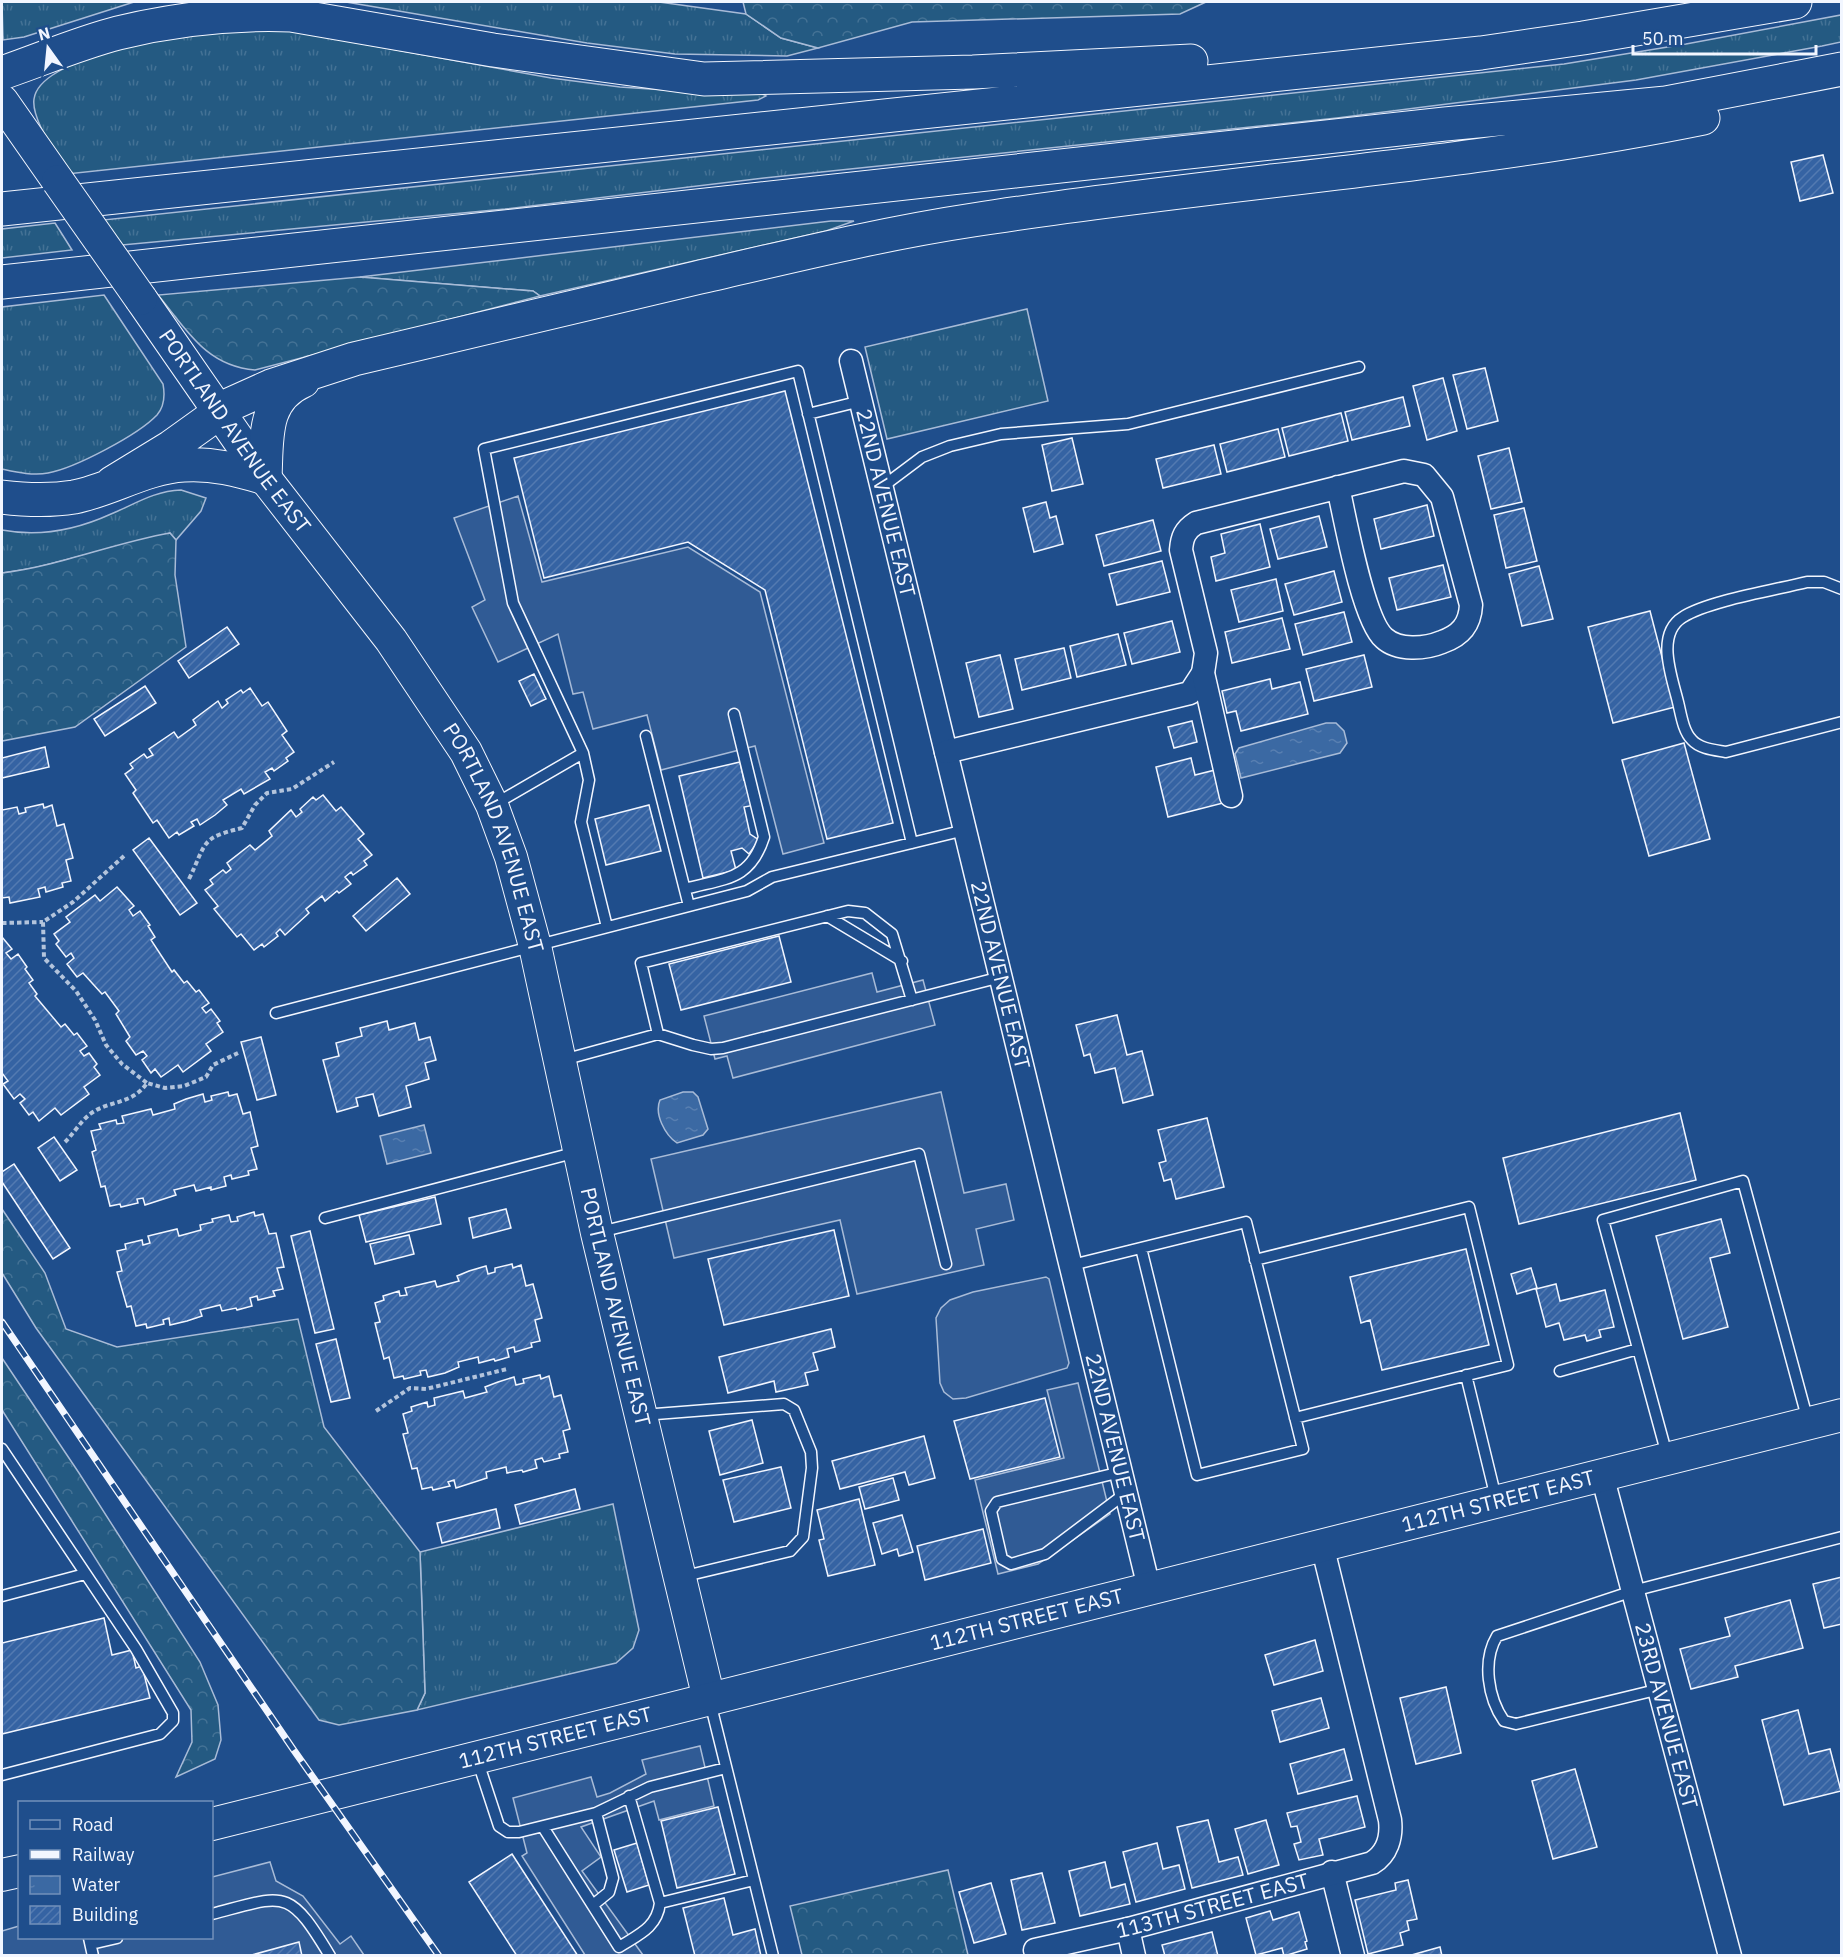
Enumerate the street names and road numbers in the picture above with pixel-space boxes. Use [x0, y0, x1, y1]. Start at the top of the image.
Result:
street label: PORTLAND AVENUE EAST [153, 323, 318, 538]
street label: 22ND AVENUE EAST [850, 406, 923, 600]
street label: PORTLAND AVENUE EAST [437, 717, 551, 955]
street label: 22ND AVENUE EAST [965, 878, 1037, 1072]
street label: PORTLAND AVENUE EAST [575, 1185, 658, 1429]
street label: 22ND AVENUE EAST [1079, 1350, 1152, 1544]
street label: 112TH STREET EAST [1398, 1463, 1597, 1538]
street label: 112TH STREET EAST [927, 1581, 1126, 1656]
street label: 23RD AVENUE EAST [1629, 1619, 1705, 1811]
street label: 112TH STREET EAST [456, 1699, 655, 1775]
street label: 113TH STREET EAST [1114, 1866, 1312, 1944]

